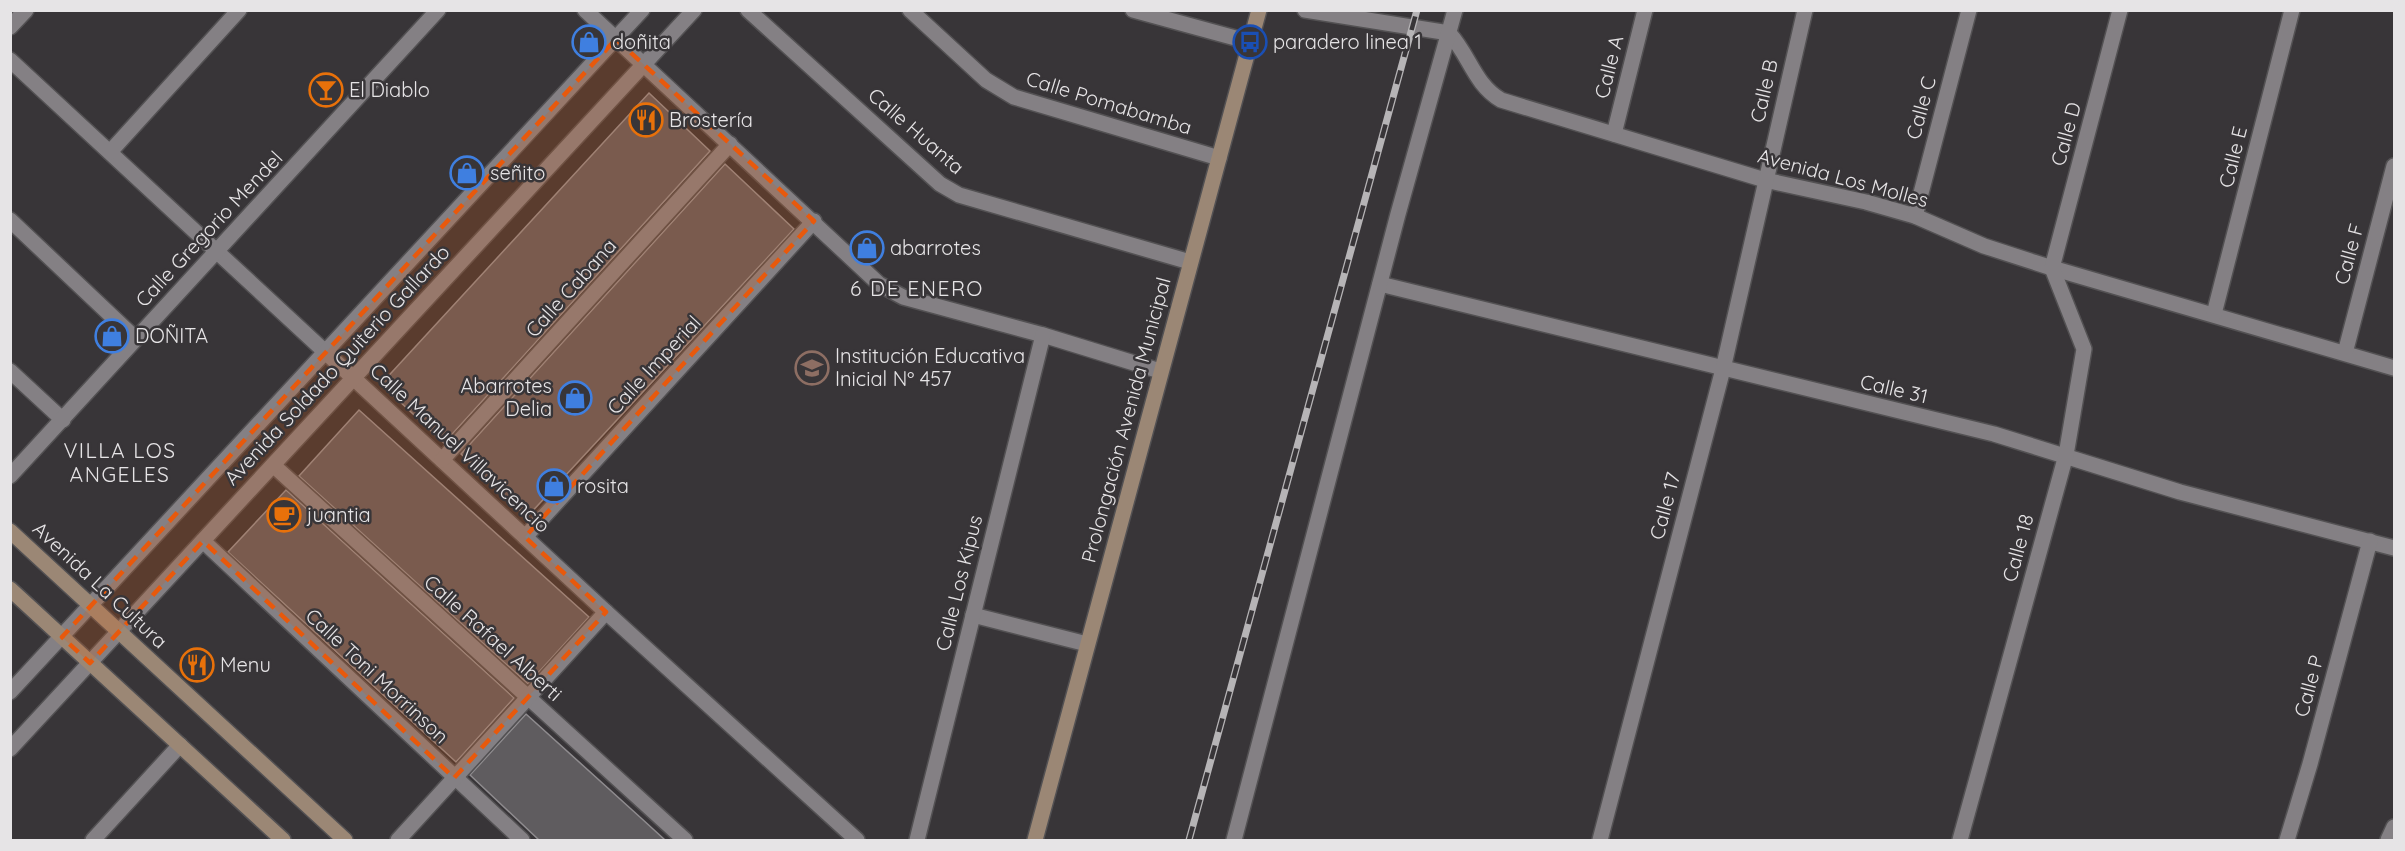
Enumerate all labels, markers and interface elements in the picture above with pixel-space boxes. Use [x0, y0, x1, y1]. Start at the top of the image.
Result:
shop icon: doñita [571, 24, 607, 60]
bus stop icon: paradero linea 1 [1232, 24, 1268, 60]
place label: doñita [612, 29, 671, 54]
place label: paradero linea 1 [1273, 29, 1422, 54]
street label: Calle A [1589, 33, 1628, 101]
street label: Calle B [1744, 57, 1783, 125]
street label: Calle Pomabamba [1023, 65, 1195, 140]
bar icon: El Diablo [308, 72, 344, 108]
street label: Calle C [1900, 74, 1941, 142]
place label: El Diablo [349, 77, 430, 102]
street label: Calle Huanta [863, 82, 970, 179]
street label: Calle D [2045, 99, 2086, 169]
restaurant icon: Brostería [628, 102, 664, 138]
place label: Brostería [669, 107, 753, 132]
street label: Calle E [2213, 124, 2252, 190]
street label: Avenida Los Molles [1755, 143, 1931, 212]
street label: Calle Gregorio Mendel [130, 145, 287, 312]
shop icon: señito [449, 155, 485, 191]
place label: señito [490, 160, 545, 185]
street label: Calle F [2328, 221, 2369, 287]
shop icon: abarrotes [849, 230, 885, 266]
street label: Calle Cabana [520, 233, 621, 342]
place label: abarrotes [890, 235, 981, 260]
street label: Avenida Soldado Quiterio Gallardo [219, 239, 455, 490]
street label: Prolongación Avenida Municipal [1075, 274, 1176, 565]
district label: 6 DE ENERO [850, 275, 984, 301]
street label: Calle Imperial [601, 310, 706, 419]
shop icon: DOÑITA [94, 318, 130, 354]
place label: DOÑITA [135, 323, 208, 348]
place label: Institución Educativa Inicial Nº 457 [835, 343, 1025, 391]
school or university icon: Institución Educativa Inicial Nº 457 [794, 350, 830, 386]
street label: Calle Manuel Villavicencio [365, 358, 556, 538]
street label: Calle 31 [1858, 369, 1930, 408]
place label: Abarrotes Delia [460, 373, 552, 421]
shop icon: Abarrotes Delia [557, 380, 593, 416]
district label: VILLA LOS ANGELES [63, 437, 177, 487]
shop icon: rosita [536, 468, 572, 504]
street label: Calle 17 [1644, 469, 1685, 542]
place label: rosita [577, 473, 629, 498]
cafe icon: juantia [266, 497, 302, 533]
place label: juantia [306, 502, 371, 527]
street label: Calle 18 [1996, 511, 2039, 584]
street label: Calle Los Kipus [930, 512, 987, 653]
street label: Avenida La Cultura [28, 516, 173, 653]
street label: Calle Rafael Alberti [419, 569, 567, 706]
street label: Calle Toni Morrinson [300, 603, 454, 749]
restaurant icon: Menu [179, 647, 215, 683]
place label: Menu [220, 652, 271, 677]
street label: Calle P [2288, 652, 2329, 719]

